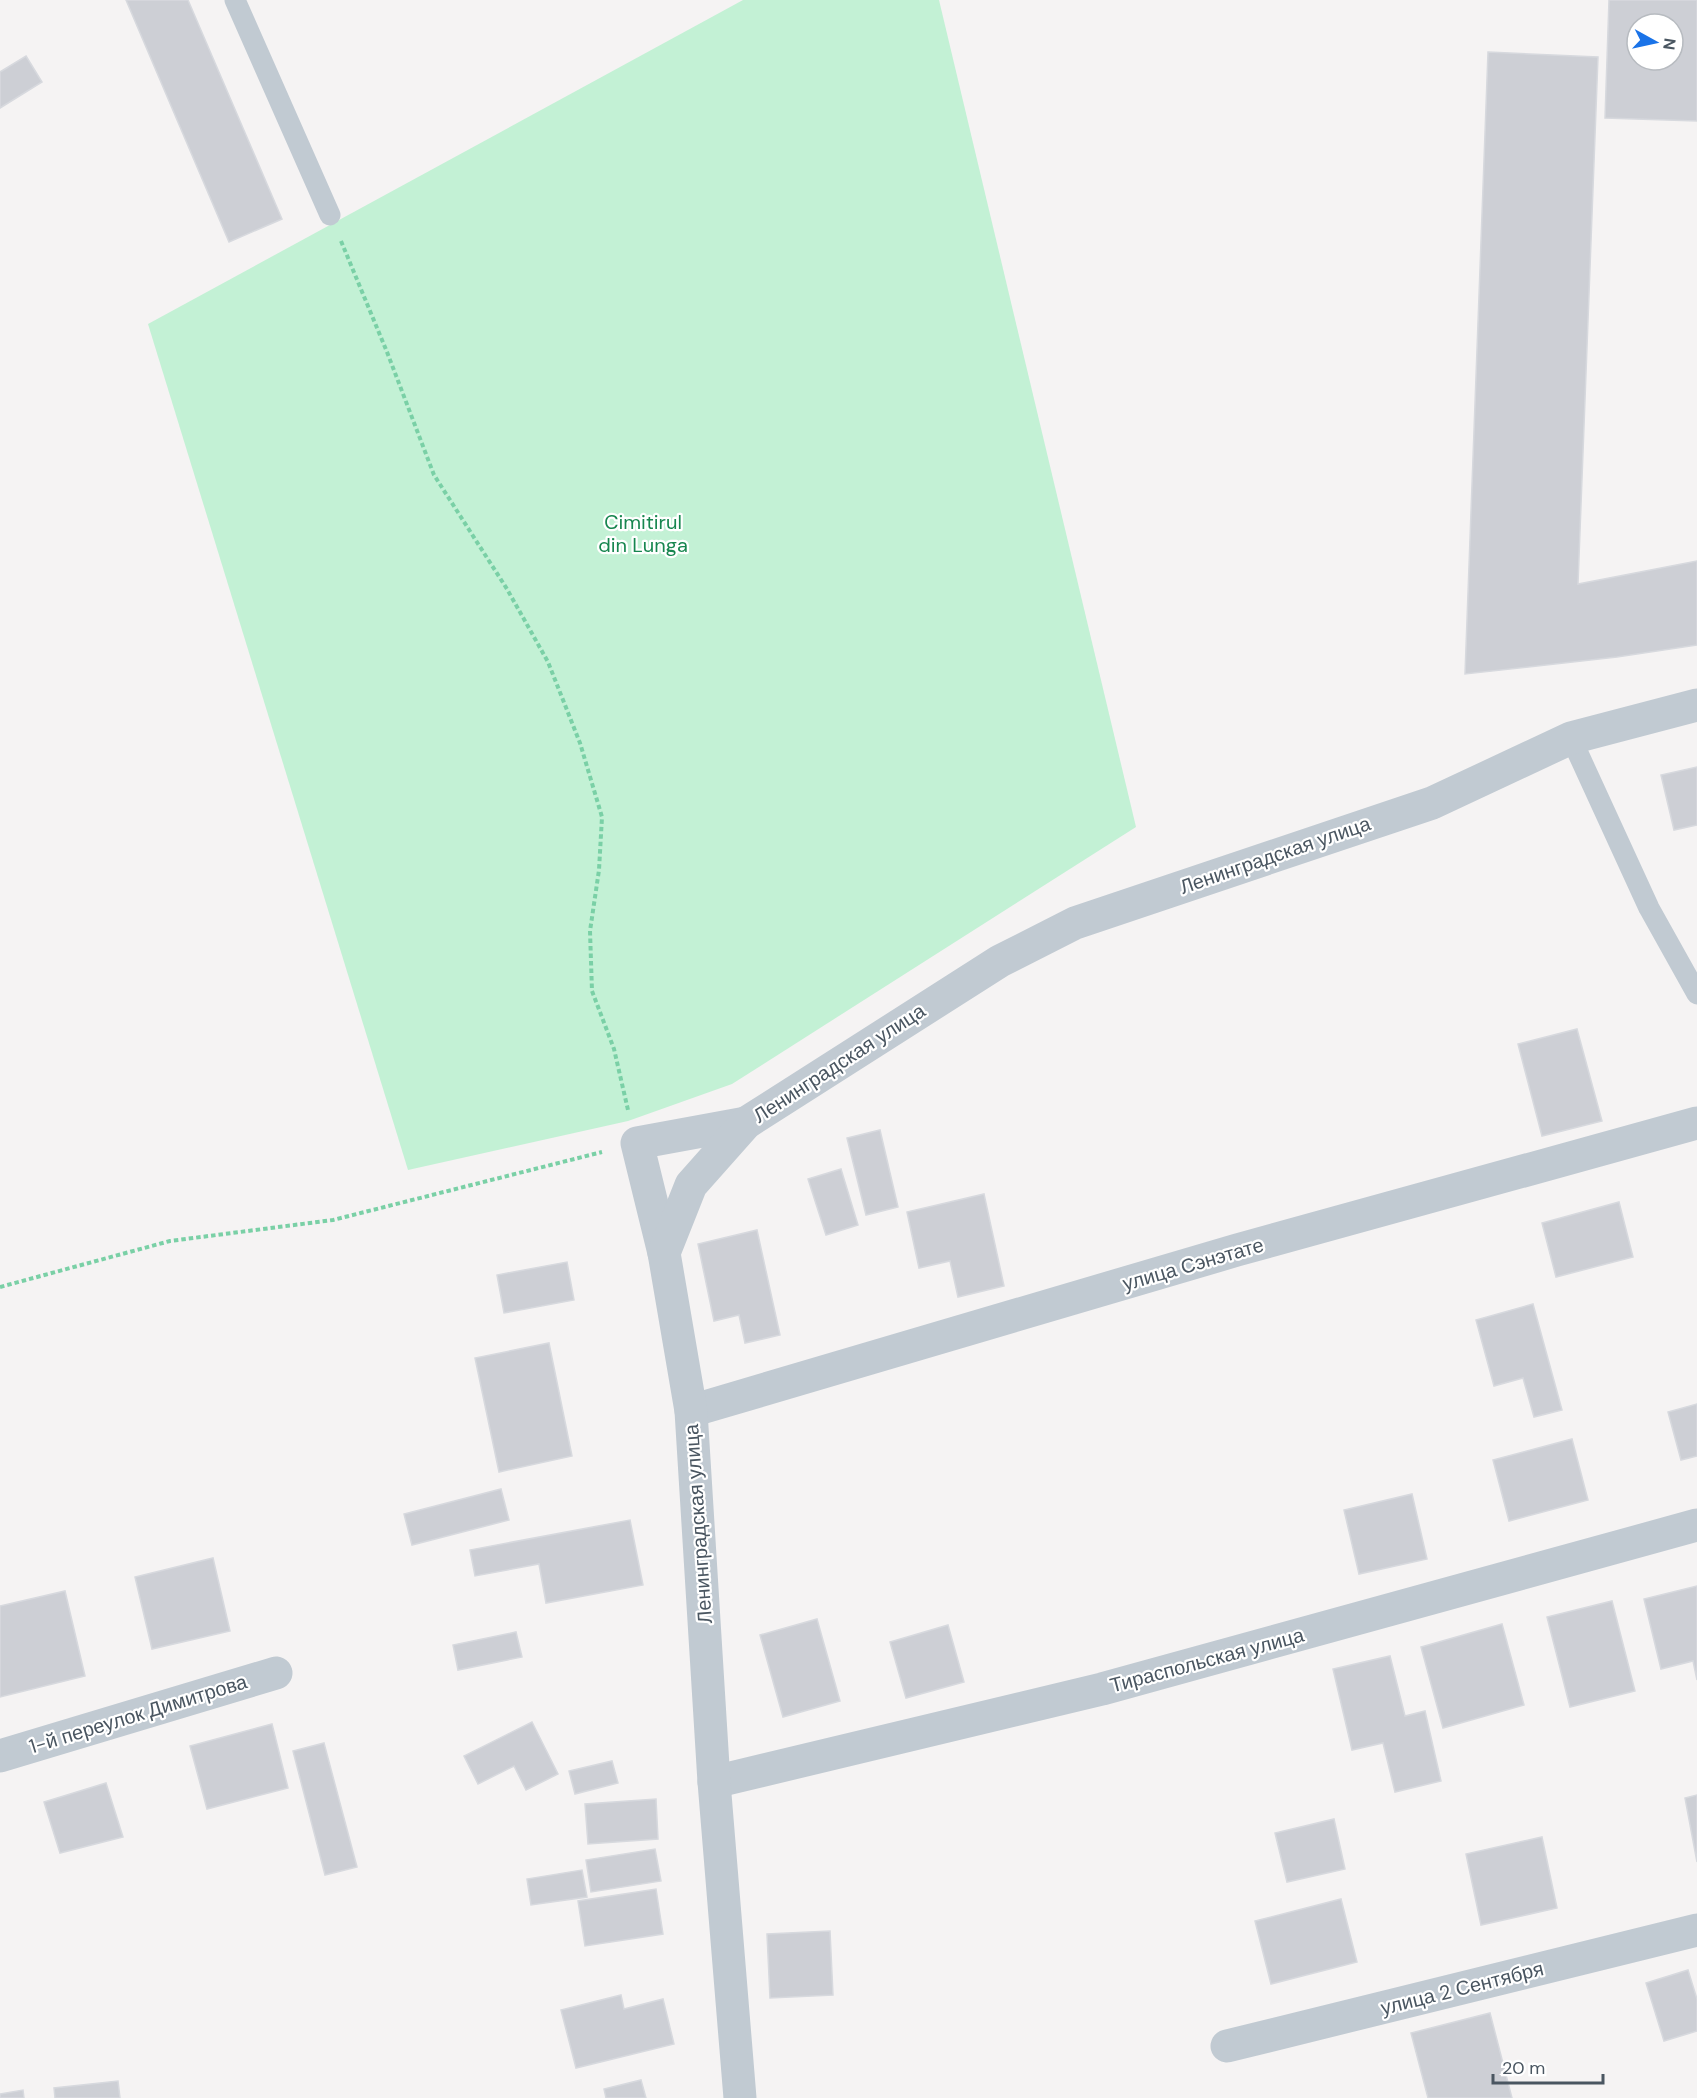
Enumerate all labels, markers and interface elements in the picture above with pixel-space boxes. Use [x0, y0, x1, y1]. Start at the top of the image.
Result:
north arrow [1625, 12, 1685, 72]
text: N [1658, 37, 1681, 51]
park label: Cimitirul din Lunga [598, 509, 688, 558]
street label: Ленинградская улица [1176, 810, 1375, 900]
street label: Ленинградская улица [748, 997, 931, 1128]
street label: улица Сэнэтате [1120, 1231, 1266, 1297]
street label: Ленинградская улица [678, 1422, 718, 1625]
street label: Тираспольская улица [1107, 1621, 1308, 1698]
street label: 1-й переулок Димитрова [26, 1668, 251, 1760]
street label: улица 2 Сентября [1378, 1955, 1546, 2021]
scale bar [1493, 2047, 1602, 2085]
text: 20 m [1502, 2056, 1545, 2080]

